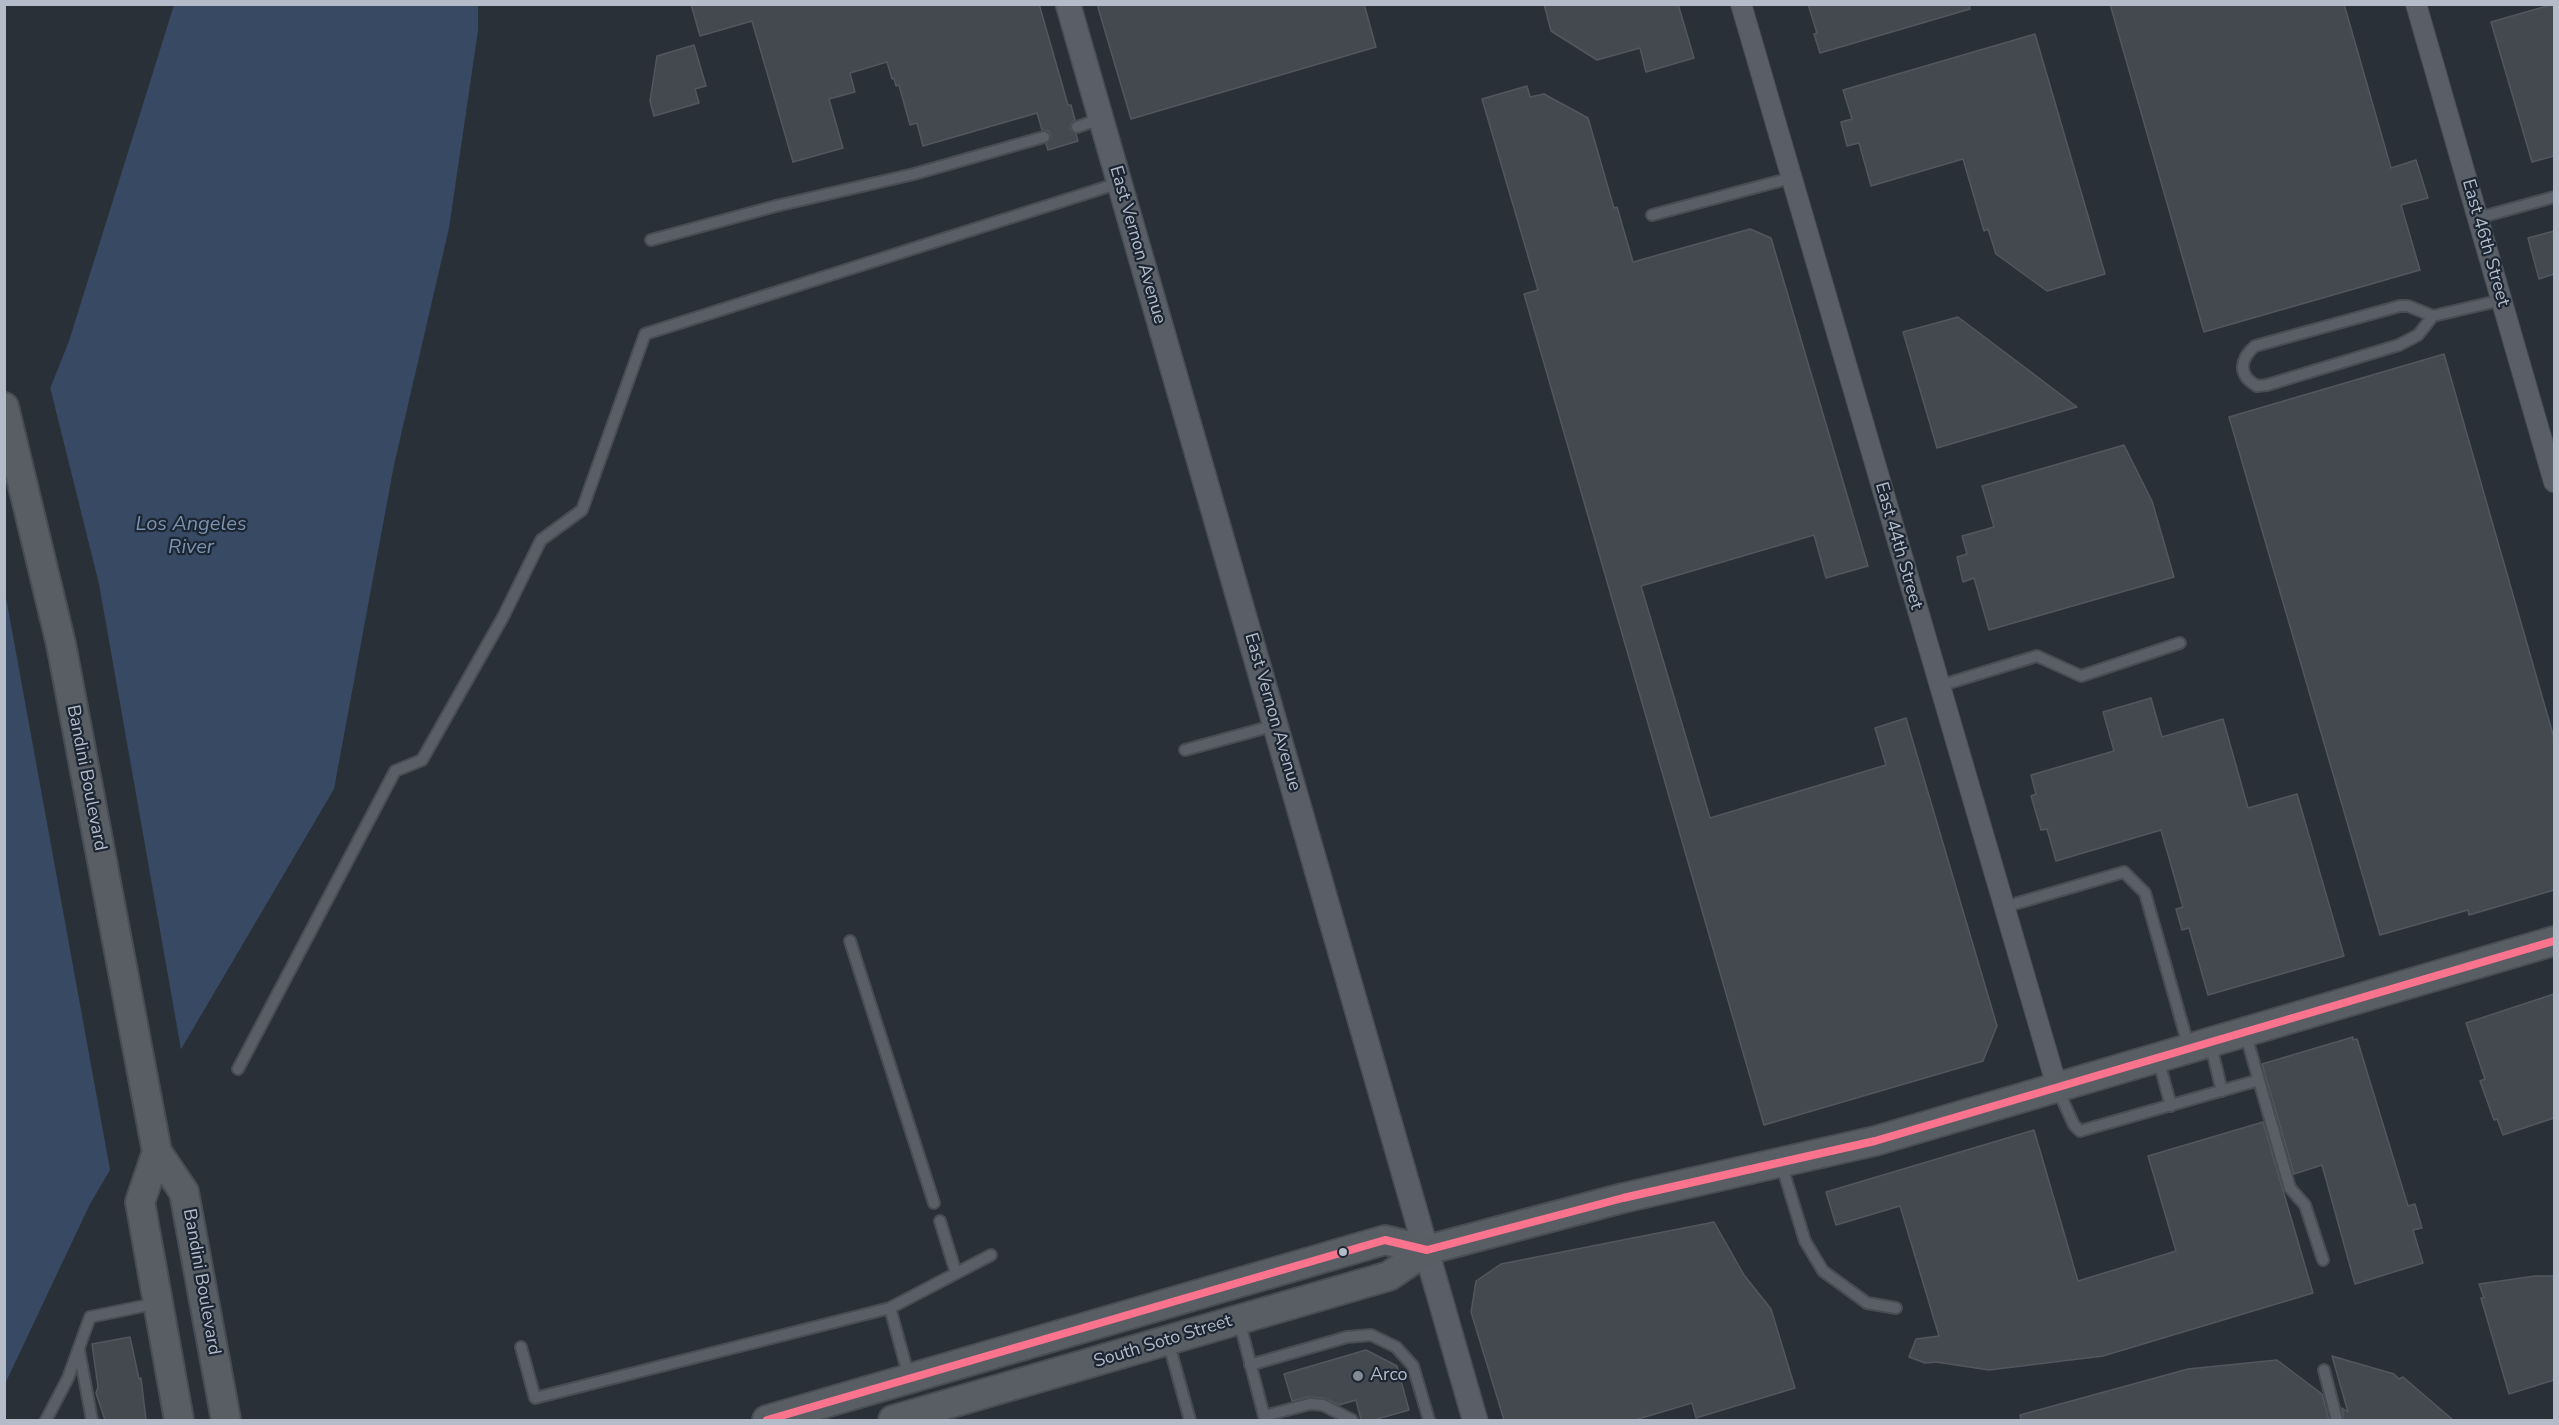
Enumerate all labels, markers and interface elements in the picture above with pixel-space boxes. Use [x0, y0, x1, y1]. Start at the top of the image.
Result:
street label: East Vernon Avenue [1104, 164, 1170, 326]
street label: East 46th Street [2457, 177, 2513, 309]
street label: East 44th Street [1870, 480, 1926, 612]
water label: Los Angeles River [135, 513, 247, 560]
street label: East Vernon Avenue [1239, 631, 1305, 793]
street label: Bandini Boulevard [61, 703, 111, 853]
street label: Bandini Boulevard [178, 1207, 224, 1357]
unlabelled marker [1337, 1246, 1349, 1258]
street label: South Soto Street [1091, 1311, 1235, 1373]
place label: Arco [1370, 1365, 1408, 1387]
marker: Arco [1351, 1369, 1365, 1383]

